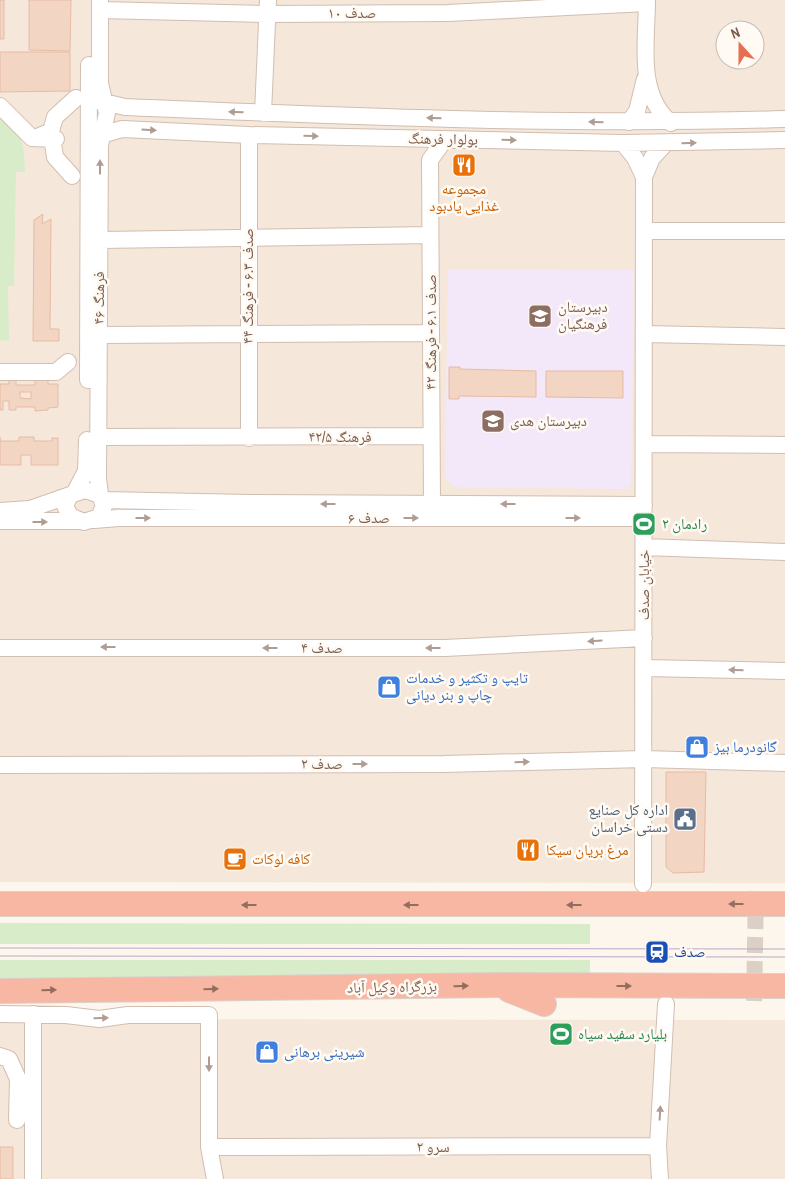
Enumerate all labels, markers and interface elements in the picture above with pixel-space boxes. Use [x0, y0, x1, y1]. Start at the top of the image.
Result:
street label: صدف ۱۰ [328, 2, 376, 23]
north arrow [715, 20, 765, 70]
text: N [728, 23, 742, 43]
one-way arrow [228, 107, 244, 115]
one-way arrow [426, 114, 442, 122]
one-way arrow [588, 118, 604, 126]
one-way arrow [141, 126, 157, 134]
street label: بولوار فرهنگ [408, 127, 478, 150]
one-way arrow [304, 132, 320, 140]
one-way arrow [501, 137, 517, 145]
one-way arrow [681, 138, 697, 146]
restaurant icon: مجموعه غذایی یادبود [451, 152, 477, 178]
one-way arrow [96, 158, 104, 174]
place label: مجموعه غذایی یادبود [429, 178, 499, 216]
street label: صدف ۶.۳ - فرهنگ ۴۴ [237, 228, 258, 344]
street label: فرهنگ ۴۶ [88, 272, 109, 324]
street label: صدف ۶.۱ - فرهنگ ۴۲ [420, 274, 441, 390]
place label: دبیرستان فرهنگیان [558, 296, 608, 334]
school or university icon: دبیرستان فرهنگیان [527, 303, 553, 329]
school or university icon: دبیرستان هدی [480, 408, 506, 434]
place label: دبیرستان هدی [510, 410, 587, 431]
street label: فرهنگ ۴۲/۵ [308, 426, 372, 447]
one-way arrow [320, 500, 336, 508]
one-way arrow [500, 500, 516, 508]
street label: صدف ۶ [348, 507, 390, 528]
sports icon: رادمان ۲ [631, 511, 657, 537]
place label: رادمان ۲ [662, 513, 707, 534]
one-way arrow [135, 514, 151, 522]
one-way arrow [403, 514, 419, 522]
one-way arrow [565, 514, 581, 522]
one-way arrow [32, 518, 48, 526]
street label: خیابان صدف [633, 549, 654, 620]
street label: صدف ۴ [301, 637, 343, 658]
one-way arrow [587, 637, 603, 645]
one-way arrow [100, 643, 116, 651]
one-way arrow [262, 644, 278, 652]
one-way arrow [425, 644, 441, 652]
one-way arrow [728, 665, 744, 673]
place label: تایپ و تکثیر و خدمات چاپ و بنر دیانی [406, 667, 528, 705]
shop icon: تایپ و تکثیر و خدمات چاپ و بنر دیانی [376, 674, 402, 700]
shop icon: گانودرما بیز [684, 734, 710, 760]
place label: گانودرما بیز [713, 736, 777, 757]
street label: صدف ۲ [301, 753, 343, 774]
one-way arrow [515, 758, 531, 766]
one-way arrow [352, 760, 368, 768]
place label: اداره کل صنایع دستی خراسان [589, 799, 668, 837]
public building icon: اداره کل صنایع دستی خراسان [672, 806, 698, 832]
restaurant icon: مرغ بریان سیکا [515, 837, 541, 863]
place label: مرغ بریان سیکا [546, 839, 629, 860]
cafe icon: کافه لوکات [222, 846, 248, 872]
place label: کافه لوکات [252, 848, 310, 869]
one-way arrow [728, 900, 744, 908]
one-way arrow [241, 901, 257, 909]
one-way arrow [403, 901, 419, 909]
one-way arrow [566, 901, 582, 909]
station icon: صدف [644, 939, 670, 965]
place label: صدف [674, 941, 706, 962]
street label: بزرگراه وکیل آباد [347, 975, 437, 998]
one-way arrow [453, 982, 469, 990]
one-way arrow [616, 982, 632, 990]
one-way arrow [203, 984, 219, 992]
one-way arrow [41, 986, 57, 994]
one-way arrow [93, 1014, 109, 1022]
sports icon: بلیارد سفید سیاه [548, 1021, 574, 1047]
place label: بلیارد سفید سیاه [578, 1023, 667, 1044]
shop icon: شیرینی برهانی [254, 1039, 280, 1065]
place label: شیرینی برهانی [284, 1041, 365, 1062]
one-way arrow [205, 1056, 213, 1072]
one-way arrow [656, 1105, 664, 1121]
street label: سرو ۲ [416, 1136, 450, 1157]

